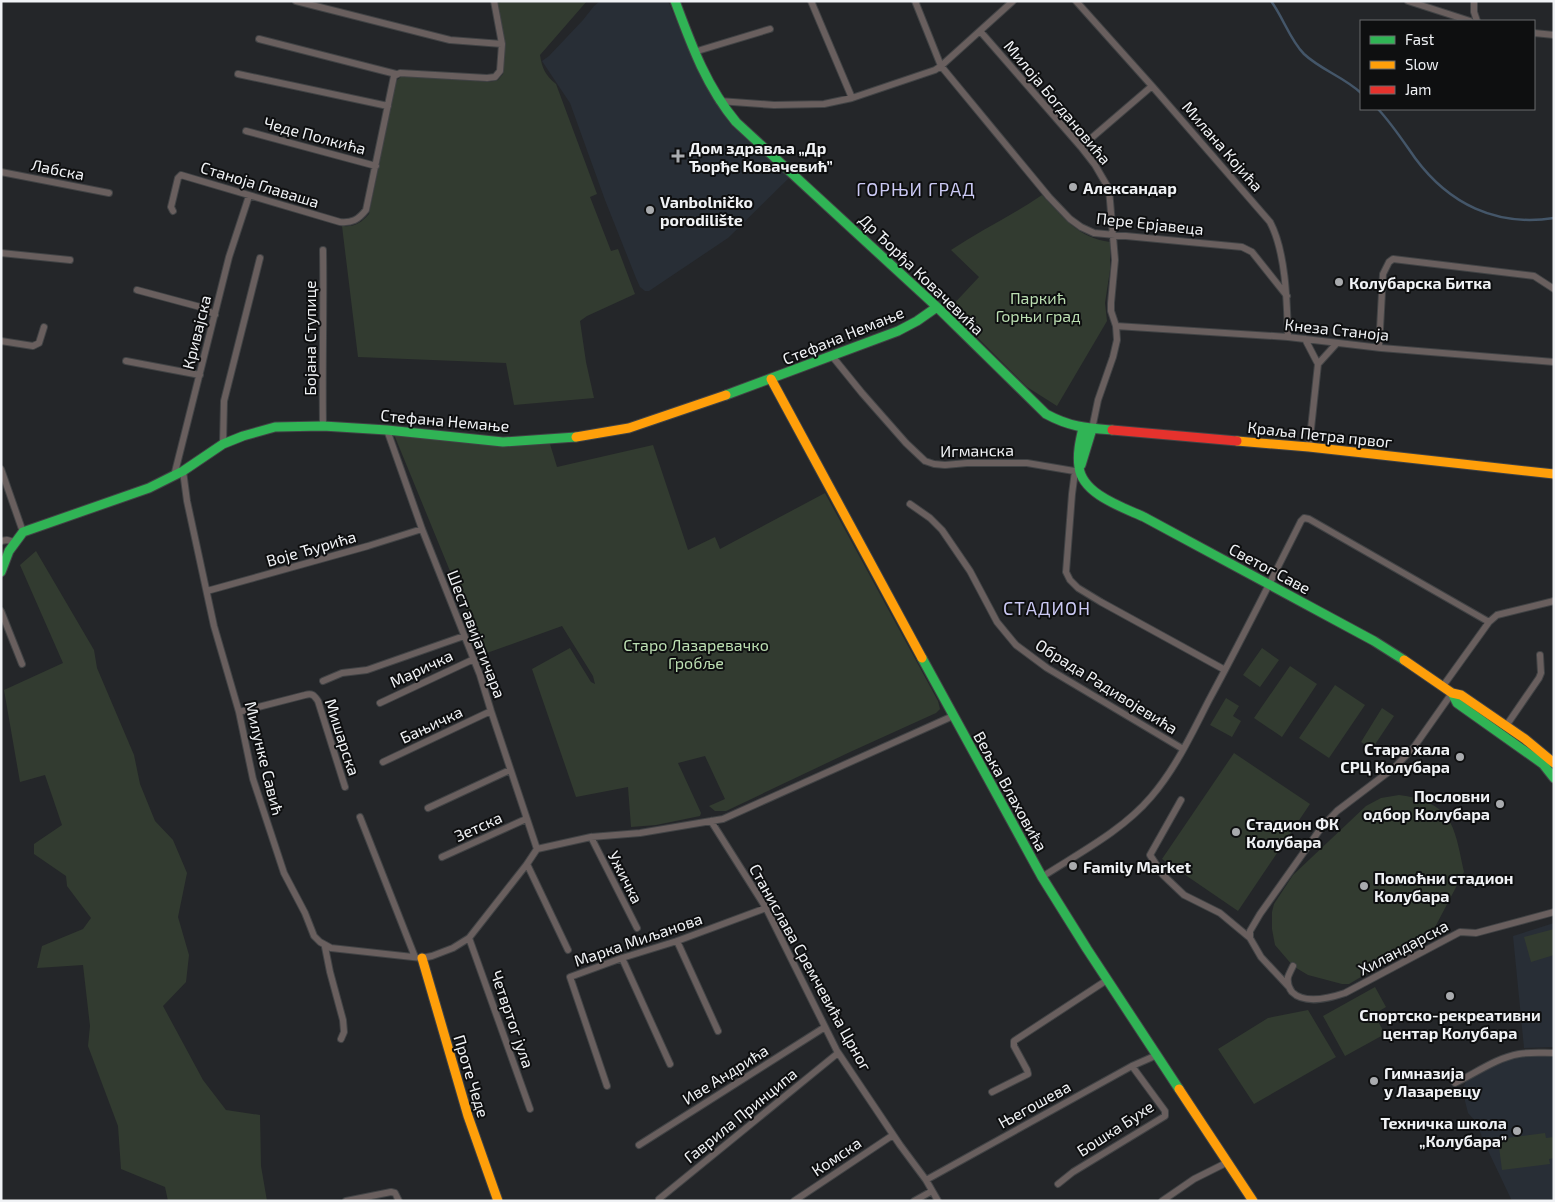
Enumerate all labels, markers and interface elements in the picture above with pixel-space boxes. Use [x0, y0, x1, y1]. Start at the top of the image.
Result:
legend [1360, 20, 1535, 110]
text: Fast [1405, 30, 1435, 48]
street label: Милоја Богдановића [1000, 36, 1115, 169]
text: Slow [1405, 55, 1439, 73]
text: Jam [1405, 80, 1431, 98]
street label: Милана Којића [1178, 97, 1267, 196]
street label: Чеде Полкића [262, 112, 368, 158]
place label: Дом здравља „Др Ђорђе Ковачевић” [689, 138, 833, 176]
marker: Дом здравља „Др Ђорђе Ковачевић” [671, 149, 685, 163]
street label: Лабска [30, 155, 86, 183]
street label: Станоја Главаша [198, 157, 322, 212]
district label: ГОРЊИ ГРАД [856, 178, 976, 200]
place label: Александар [1083, 178, 1177, 197]
marker: Александар [1067, 181, 1079, 193]
place label: Vanbolničko porodilište [660, 192, 753, 229]
marker: Vanbolničko porodilište [644, 204, 656, 216]
street label: Пере Ерјавеца [1095, 208, 1205, 239]
street label: Др Ђорђа Ковачевића [855, 209, 988, 339]
place label: Колубарска Битка [1349, 273, 1491, 292]
marker: Колубарска Битка [1333, 276, 1345, 288]
street label: Бојана Ступице [300, 280, 320, 396]
park label: Паркић Горњи град [995, 288, 1081, 325]
street label: Кривајска [178, 293, 215, 371]
street label: Стефана Немање [780, 302, 906, 368]
street label: Кнеза Станоја [1284, 314, 1390, 345]
street label: Стефана Немање [380, 405, 510, 435]
street label: Краља Петра првог [1247, 417, 1394, 451]
street label: Игманска [940, 440, 1014, 460]
street label: Воје Ђурића [264, 526, 358, 571]
street label: Светог Саве [1226, 539, 1314, 597]
street label: Шест авијатичара [443, 567, 510, 701]
district label: СТАДИОН [1003, 597, 1091, 619]
street label: Обрада Радивојевића [1032, 634, 1182, 738]
park label: Старо Лазаревачко Гробље [623, 635, 769, 672]
street label: Маричка [386, 645, 456, 691]
street label: Мишарска [322, 696, 364, 778]
street label: Милунке Савић [241, 699, 288, 817]
street label: Бањичка [397, 701, 465, 747]
street label: Вељка Влаховића [970, 728, 1052, 854]
place label: Стара хала СРЦ Колубара [1340, 739, 1450, 776]
marker: Стара хала СРЦ Колубара [1454, 751, 1466, 763]
place label: Пословни одбор Колубара [1363, 786, 1490, 823]
marker: Пословни одбор Колубара [1494, 798, 1506, 810]
street label: Зетска [451, 807, 505, 845]
place label: Стадион ФК Колубара [1246, 814, 1339, 851]
marker: Стадион ФК Колубара [1230, 826, 1242, 838]
street label: Ужичка [605, 847, 647, 907]
place label: Family Market [1083, 857, 1191, 877]
street label: Станислава Сремчевића Црног [746, 860, 876, 1074]
marker: Family Market [1067, 860, 1079, 872]
place label: Помоћни стадион Колубара [1374, 868, 1514, 905]
marker: Помоћни стадион Колубара [1358, 880, 1370, 892]
street label: Марка Миљанова [571, 908, 705, 970]
street label: Хиландарска [1355, 915, 1451, 979]
street label: Четвртог јула [486, 968, 539, 1071]
marker: Спортско-рекреативни центар Колубара [1444, 990, 1456, 1002]
place label: Спортско-рекреативни центар Колубара [1359, 1005, 1541, 1042]
street label: Проте Чеде [450, 1032, 494, 1120]
street label: Иве Андрића [679, 1040, 771, 1108]
place label: Гимназија у Лазаревцу [1384, 1063, 1481, 1100]
street label: Гаврила Принципа [680, 1064, 800, 1166]
marker: Гимназија у Лазаревцу [1368, 1075, 1380, 1087]
street label: Његошева [994, 1076, 1074, 1132]
street label: Бошка Бухе [1073, 1096, 1157, 1161]
place label: Техничка школа „Колубара” [1380, 1113, 1507, 1150]
marker: Техничка школа „Колубара” [1511, 1125, 1523, 1137]
street label: Комска [808, 1133, 864, 1179]

